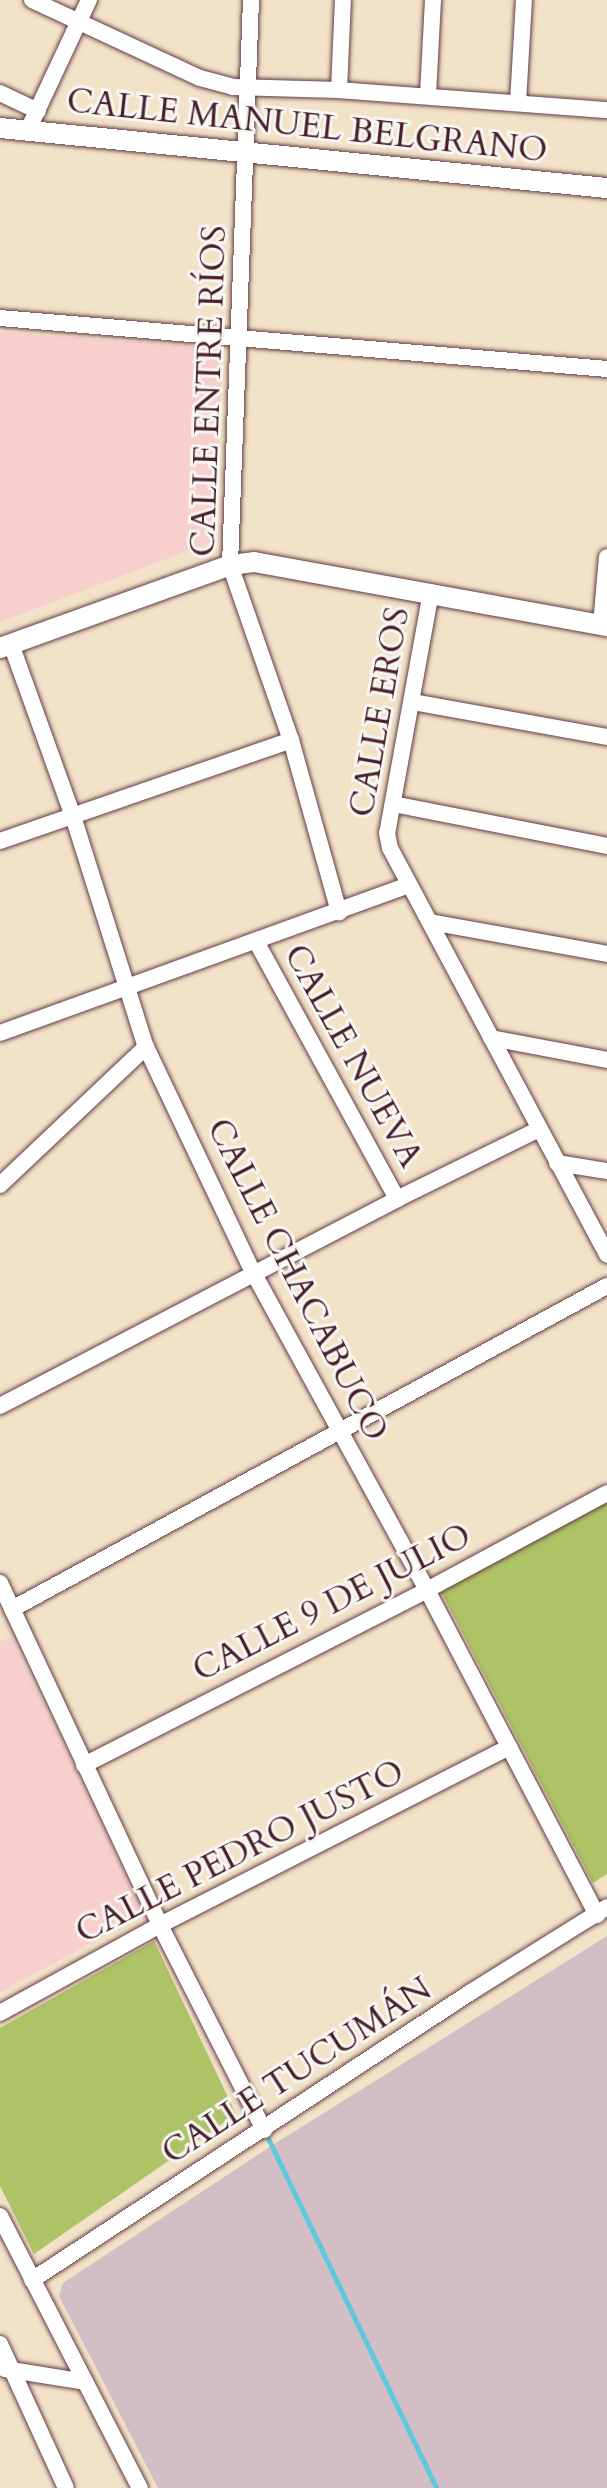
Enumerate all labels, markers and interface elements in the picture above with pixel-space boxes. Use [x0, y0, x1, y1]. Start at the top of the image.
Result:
street label: CALLE MANUEL BELGRANO [65, 80, 549, 172]
street label: CALLE ENTRE RÍOS [183, 225, 235, 557]
street label: CALLE EROS [341, 604, 419, 820]
street label: CALLE NUEVA [275, 937, 431, 1175]
street label: CALLE CHACABUCO [198, 1112, 396, 1448]
street label: CALLE 9 DE JULIO [186, 1515, 478, 1691]
street label: CALLE PEDRO JUSTO [69, 1751, 411, 1953]
street label: CALLE TUCUMÁN [155, 1969, 439, 2173]

